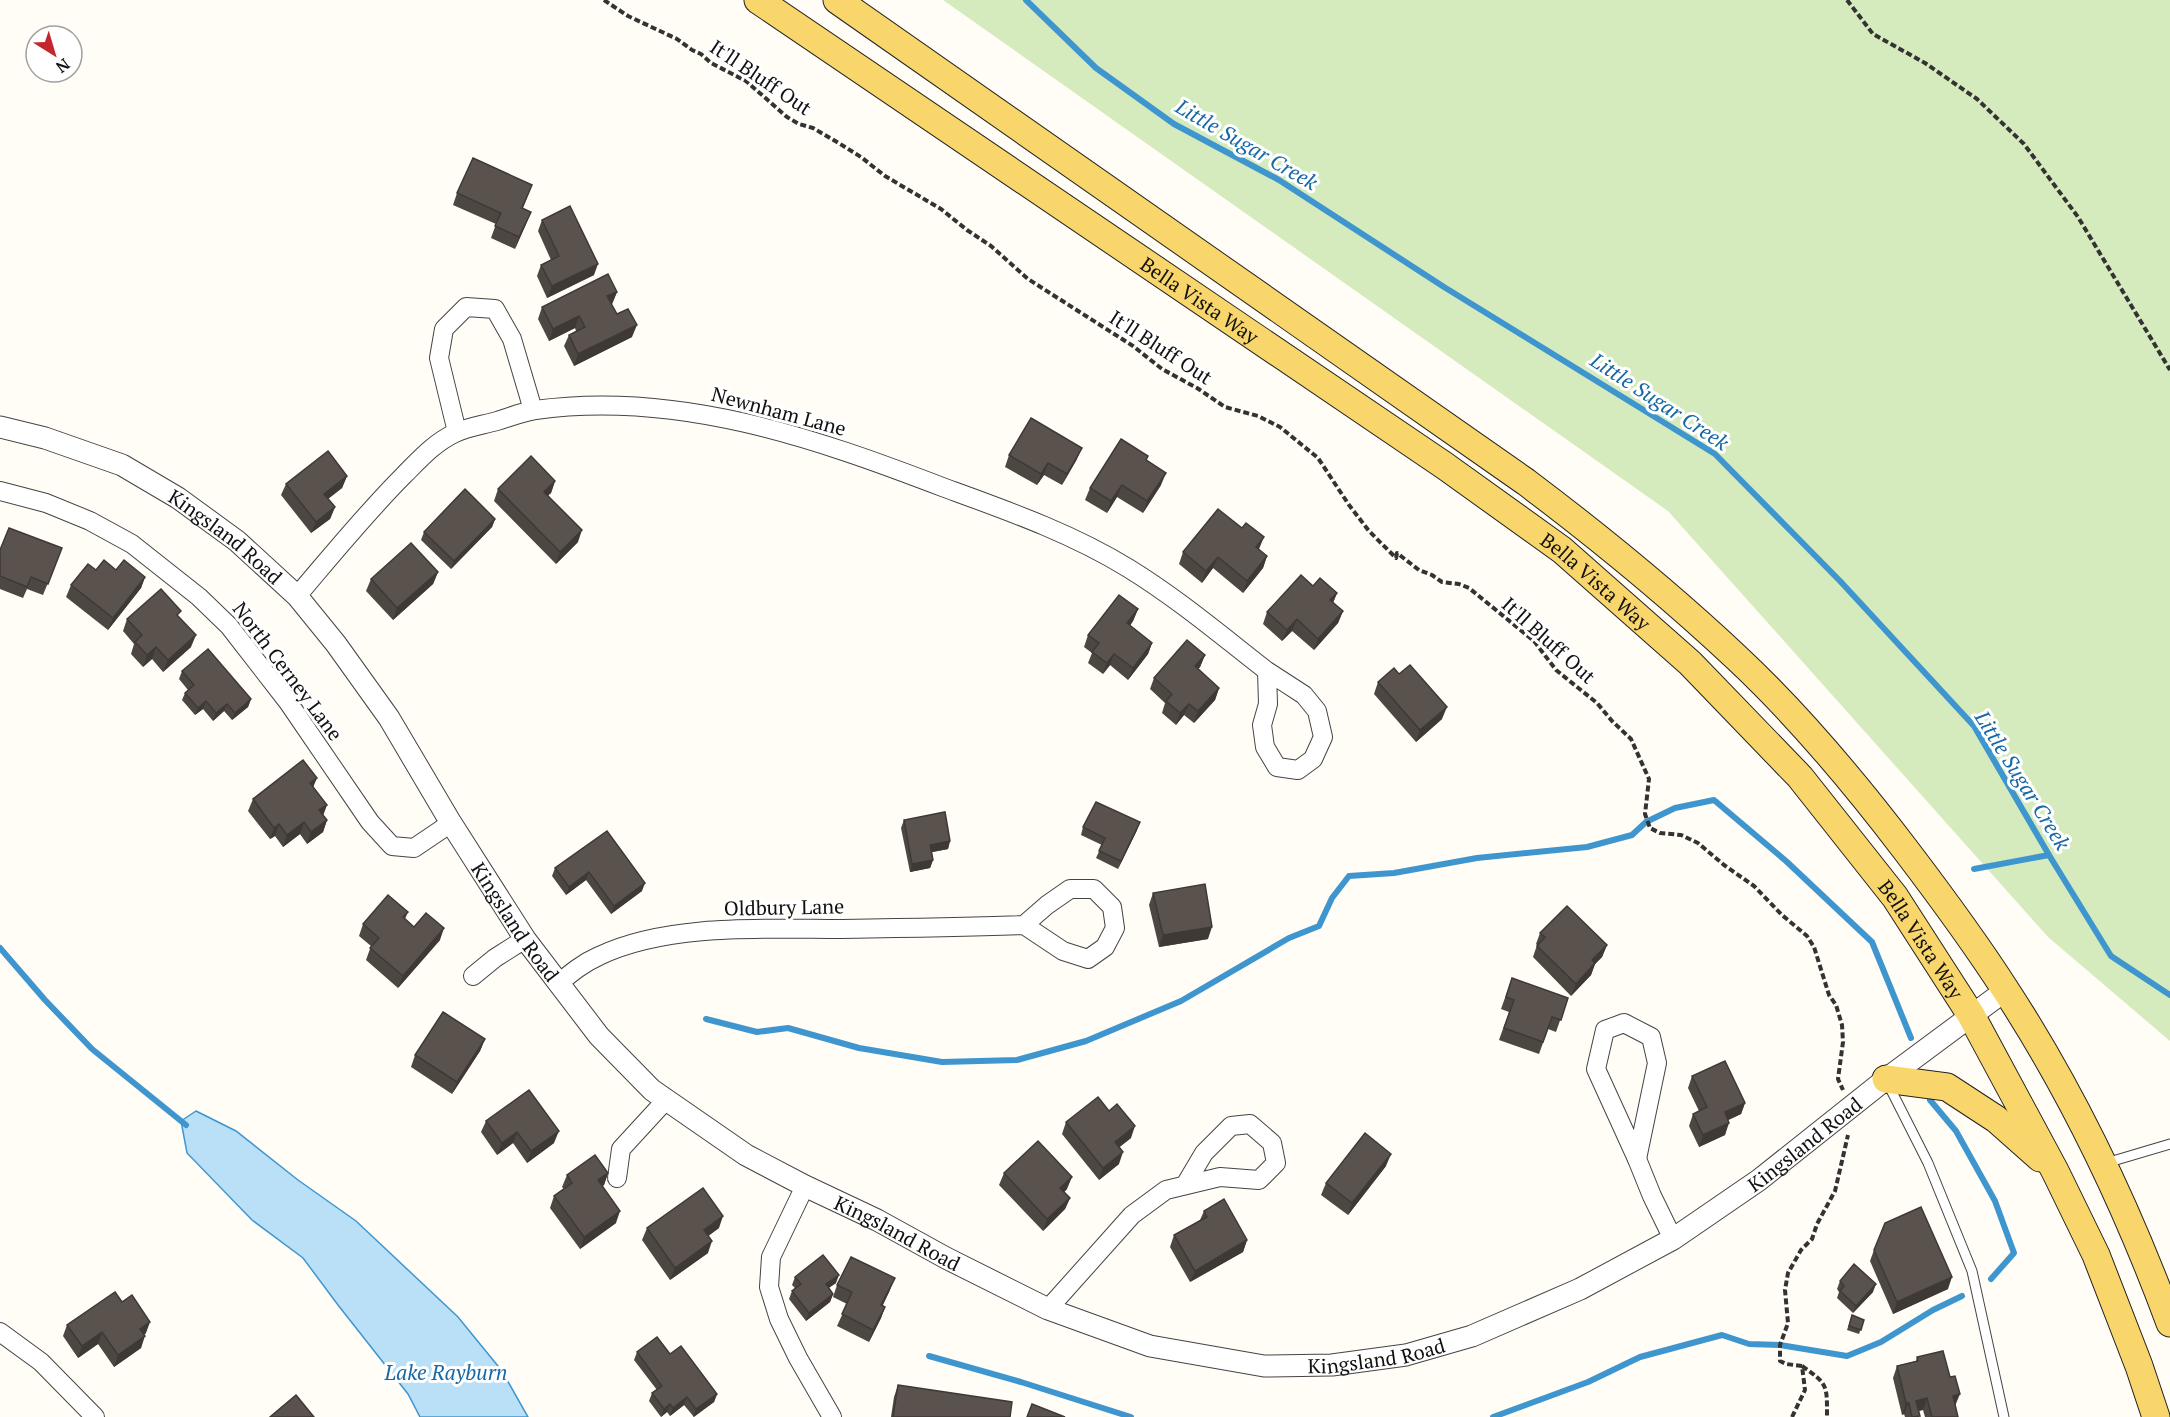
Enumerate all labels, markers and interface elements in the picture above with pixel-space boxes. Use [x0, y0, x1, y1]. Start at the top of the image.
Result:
north arrow [24, 24, 84, 84]
street label: It'll Bluff Out [705, 33, 818, 121]
text: N [52, 54, 74, 78]
water label: Little Sugar Creek [1170, 92, 1324, 196]
street label: Bella Vista Way [1136, 250, 1265, 350]
street label: It'll Bluff Out [1104, 304, 1218, 391]
water label: Little Sugar Creek [1585, 345, 1735, 457]
street label: Newnham Lane [709, 380, 849, 442]
street label: Kingsland Road [164, 482, 288, 590]
street label: Bella Vista Way [1536, 526, 1657, 636]
street label: It'll Bluff Out [1496, 591, 1602, 690]
street label: North Cerney Lane [227, 596, 349, 746]
water label: Little Sugar Creek [1968, 704, 2078, 856]
street label: Kingsland Road [466, 857, 566, 987]
street label: Bella Vista Way [1873, 874, 1971, 1004]
street label: Oldbury Lane [724, 892, 844, 922]
street label: Kingsland Road [1742, 1090, 1867, 1198]
street label: Kingsland Road [830, 1188, 965, 1277]
street label: Kingsland Road [1307, 1331, 1448, 1379]
water label: Lake Rayburn [384, 1358, 507, 1386]

